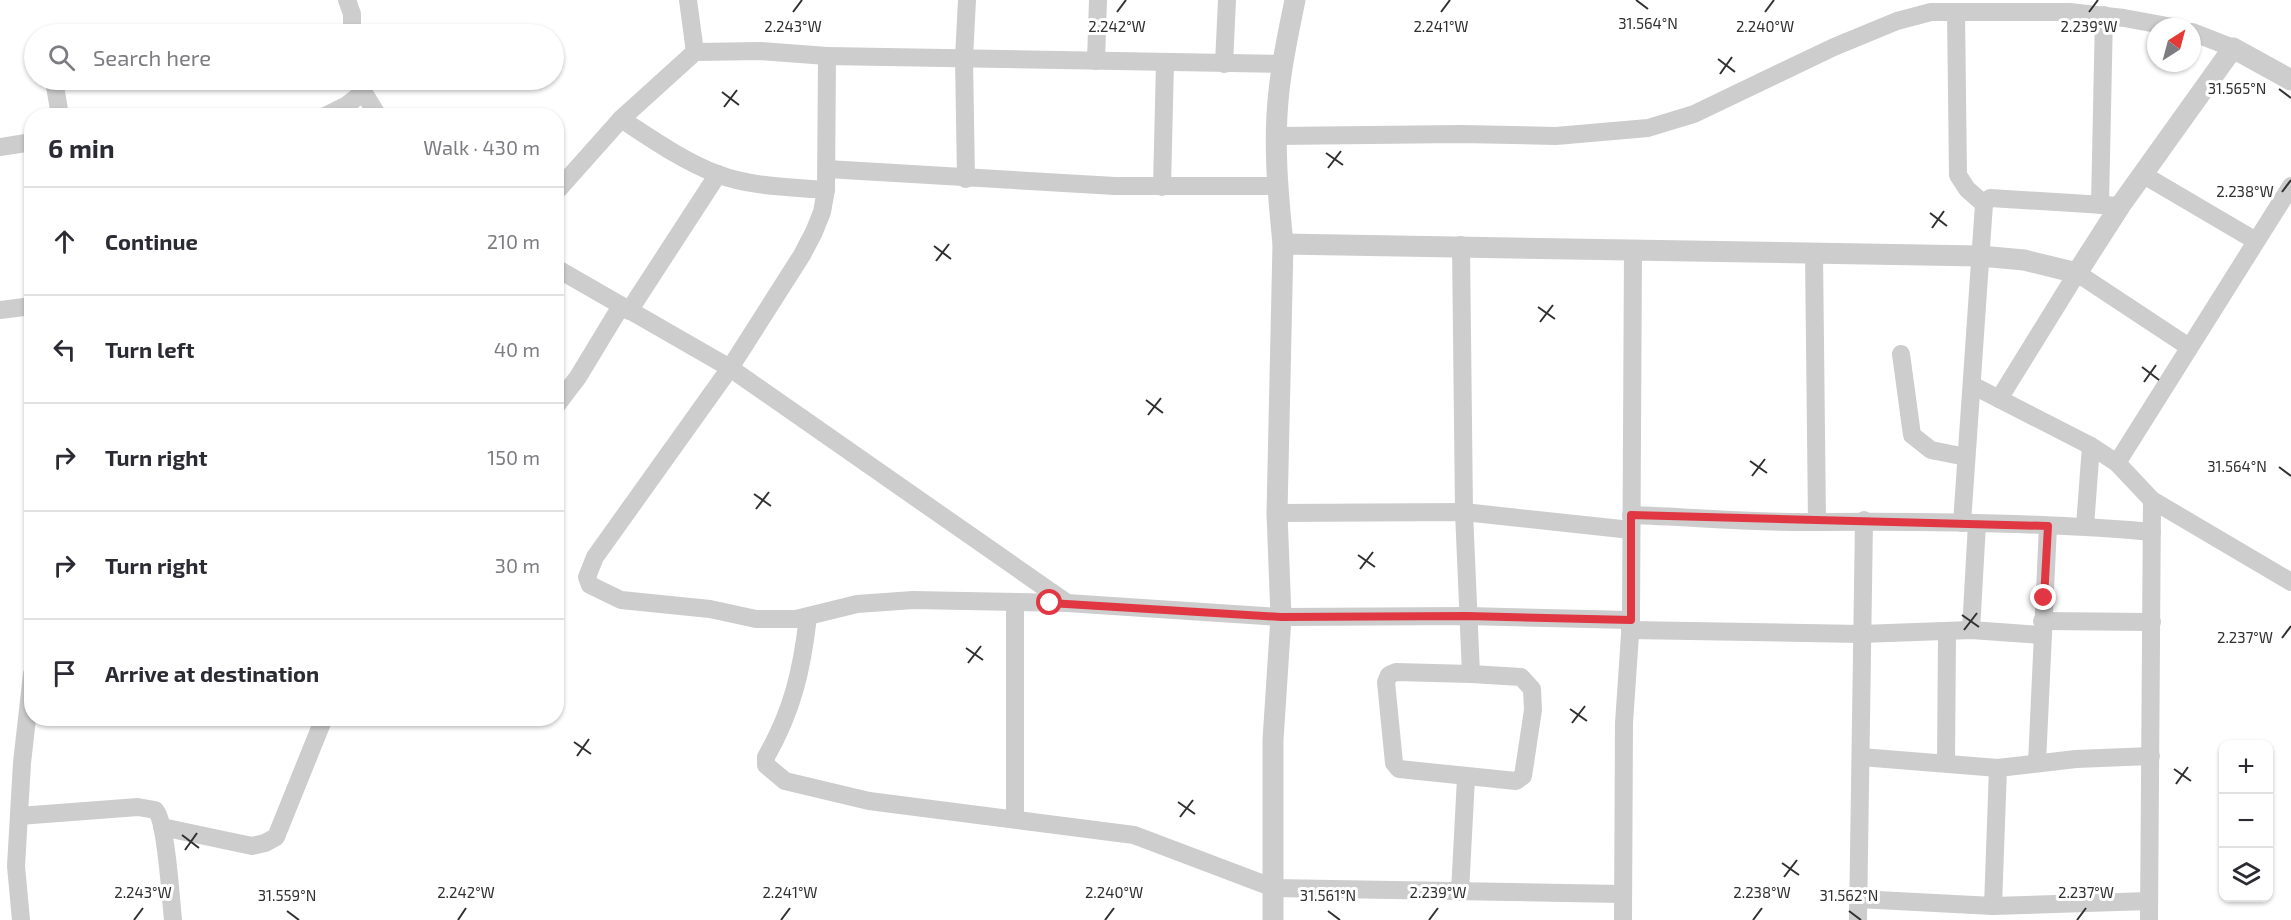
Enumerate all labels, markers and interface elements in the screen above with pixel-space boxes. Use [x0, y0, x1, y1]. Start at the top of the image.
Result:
text: 31.564°N [1618, 14, 1678, 32]
text: 2.243°W [764, 17, 822, 35]
text: 2.242°W [1088, 17, 1146, 35]
text: 2.241°W [1413, 17, 1469, 35]
text: 2.240°W [1736, 17, 1794, 35]
text: 2.239°W [2061, 17, 2117, 35]
north arrow [2147, 18, 2201, 72]
search box [24, 24, 564, 90]
icon: search [45, 41, 78, 74]
text: Search here [93, 44, 211, 70]
text: 31.565°N [2208, 79, 2266, 97]
text: 6 min [48, 132, 115, 163]
text: Walk · 430 m [423, 135, 540, 159]
text: 2.238°W [2216, 182, 2274, 200]
icon: ahead [48, 225, 81, 258]
text: Continue [105, 228, 198, 254]
text: 210 m [487, 229, 540, 253]
icon: left [48, 333, 81, 366]
text: Turn left [105, 336, 194, 362]
text: 40 m [494, 337, 540, 361]
icon: right [48, 441, 81, 474]
text: Turn right [105, 444, 207, 470]
text: 150 m [487, 445, 540, 469]
text: 31.564°N [2207, 457, 2267, 475]
icon: right [48, 549, 81, 582]
text: Turn right [105, 552, 207, 578]
text: 30 m [495, 553, 540, 577]
route end [2030, 584, 2056, 610]
route start [1036, 589, 1062, 615]
text: 2.237°W [2217, 628, 2273, 646]
icon: arrive [48, 657, 81, 690]
text: Arrive at destination [105, 660, 319, 686]
map controls [2219, 740, 2273, 902]
button: + [2219, 740, 2273, 794]
button: − [2219, 794, 2273, 848]
button: layers [2219, 848, 2273, 902]
text: 2.243°W [114, 883, 172, 901]
text: 2.242°W [437, 883, 495, 901]
text: 2.241°W [762, 883, 818, 901]
text: 2.240°W [1085, 883, 1143, 901]
text: 2.239°W [1410, 883, 1466, 901]
text: 2.238°W [1733, 883, 1791, 901]
text: 2.237°W [2058, 883, 2114, 901]
text: 31.559°N [258, 886, 316, 904]
text: 31.561°N [1300, 886, 1356, 904]
text: 31.562°N [1820, 886, 1878, 904]

